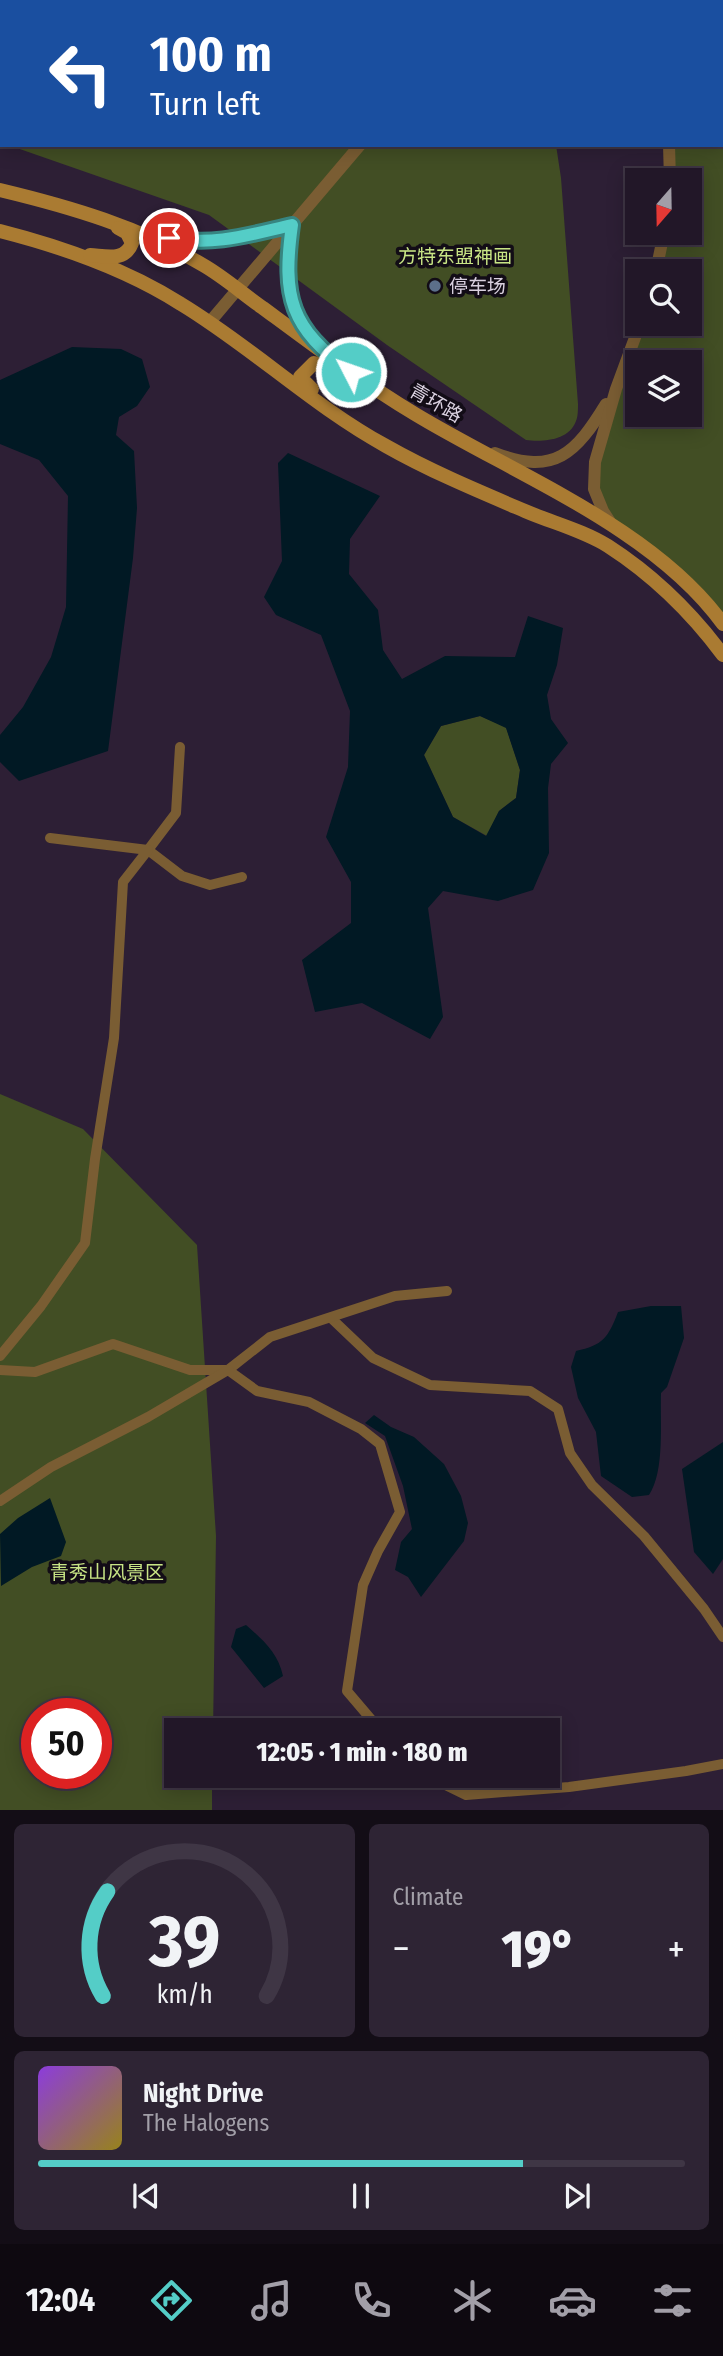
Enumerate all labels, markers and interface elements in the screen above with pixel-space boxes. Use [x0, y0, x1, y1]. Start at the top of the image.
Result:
text: 100 m [150, 25, 272, 84]
icon: left [35, 28, 126, 119]
text: Turn left [150, 85, 260, 123]
north arrow [625, 168, 702, 245]
map controls [625, 168, 702, 427]
pin [139, 208, 199, 268]
icon: arrive [150, 219, 188, 257]
park label: 方特东盟神画 [398, 245, 512, 268]
button: search [625, 259, 702, 336]
place label: 停车场 [449, 275, 506, 298]
marker: 停车场 [427, 278, 443, 294]
position arrow [314, 335, 388, 409]
button: layers [625, 350, 702, 427]
street label: 青环路 [406, 379, 466, 427]
park label: 青秀山风景区 [50, 1561, 164, 1584]
speed limit sign: 50 [21, 1698, 112, 1789]
text: 12:05 · 1 min · 180 m [257, 1737, 467, 1768]
text: Climate [393, 1883, 463, 1911]
text: 39 [148, 1899, 220, 1986]
text: 19° [502, 1918, 576, 1981]
text: − [393, 1926, 410, 1972]
text: + [668, 1926, 685, 1972]
text: km/h [156, 1980, 212, 2010]
text: Night Drive [143, 2078, 263, 2109]
text: The Halogens [143, 2109, 269, 2137]
icon: previous [127, 2177, 165, 2215]
icon: pause [342, 2177, 380, 2215]
icon: next [558, 2177, 596, 2215]
icon: directions [147, 2276, 196, 2325]
icon: music [247, 2276, 296, 2325]
icon: phone [347, 2276, 396, 2325]
icon: climate [448, 2276, 497, 2325]
icon: car [548, 2276, 597, 2325]
icon: filters [648, 2276, 697, 2325]
text: 12:04 [26, 2281, 95, 2319]

